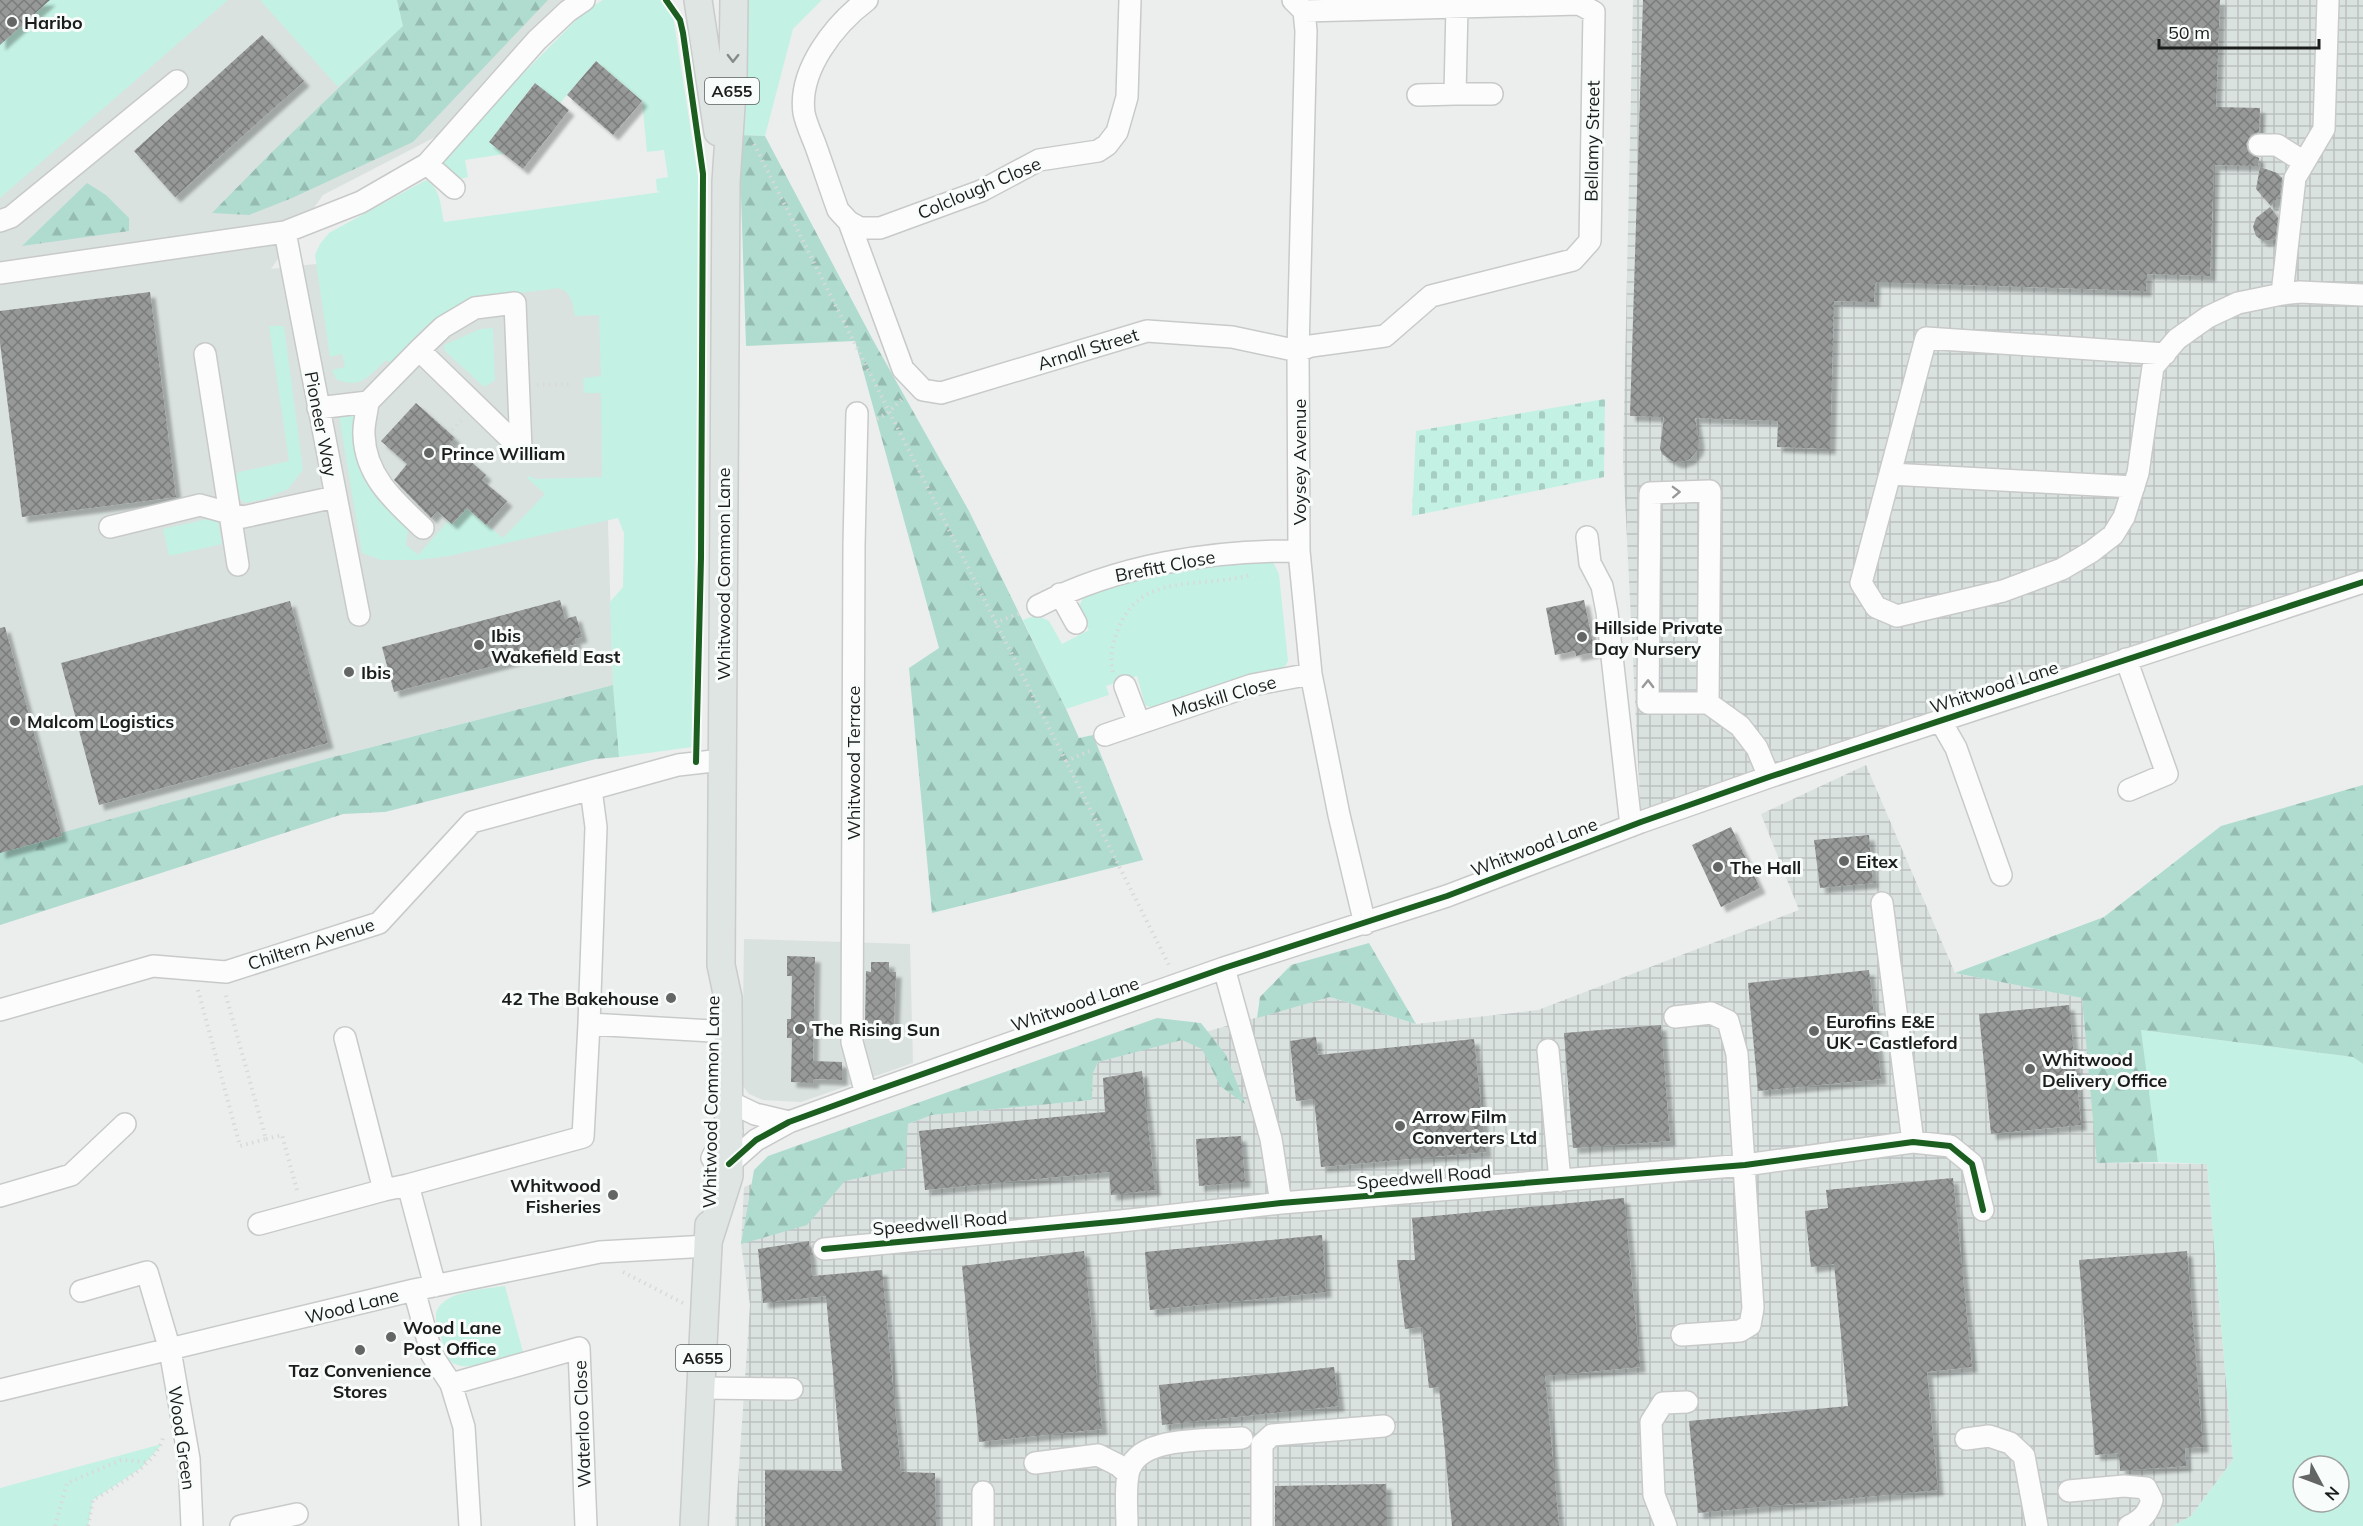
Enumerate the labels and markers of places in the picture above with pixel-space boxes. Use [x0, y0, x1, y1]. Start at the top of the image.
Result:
place label: Haribo [24, 11, 83, 34]
marker: Haribo [5, 15, 19, 29]
place label: Prince William [441, 442, 565, 465]
marker: Prince William [422, 446, 436, 460]
place label: Hillside Private Day Nursery [1594, 616, 1723, 660]
place label: Ibis Wakefield East [491, 624, 620, 668]
marker: Hillside Private Day Nursery [1575, 630, 1589, 644]
marker: Ibis Wakefield East [472, 638, 486, 652]
place label: Ibis [361, 661, 391, 684]
marker: Ibis [342, 665, 356, 679]
place label: Malcom Logistics [27, 710, 174, 733]
marker: Malcom Logistics [8, 714, 22, 728]
place label: Eitex [1856, 850, 1899, 873]
marker: Eitex [1837, 854, 1851, 868]
place label: The Hall [1730, 856, 1801, 879]
marker: The Hall [1711, 860, 1725, 874]
place label: 42 The Bakehouse [501, 987, 659, 1010]
marker: 42 The Bakehouse [664, 991, 678, 1005]
place label: Eurofins E&E UK - Castleford [1826, 1010, 1958, 1054]
place label: The Rising Sun [812, 1018, 940, 1041]
marker: The Rising Sun [793, 1022, 807, 1036]
marker: Eurofins E&E UK - Castleford [1807, 1024, 1821, 1038]
place label: Whitwood Delivery Office [2042, 1048, 2167, 1092]
marker: Whitwood Delivery Office [2023, 1062, 2037, 1076]
place label: Arrow Film Converters Ltd [1412, 1105, 1537, 1149]
marker: Arrow Film Converters Ltd [1393, 1119, 1407, 1133]
place label: Whitwood Fisheries [510, 1174, 601, 1218]
marker: Whitwood Fisheries [606, 1188, 620, 1202]
place label: Wood Lane Post Office [403, 1316, 502, 1360]
marker: Wood Lane Post Office [384, 1330, 398, 1344]
marker: Taz Convenience Stores [353, 1343, 367, 1357]
place label: Taz Convenience Stores [289, 1359, 432, 1403]

